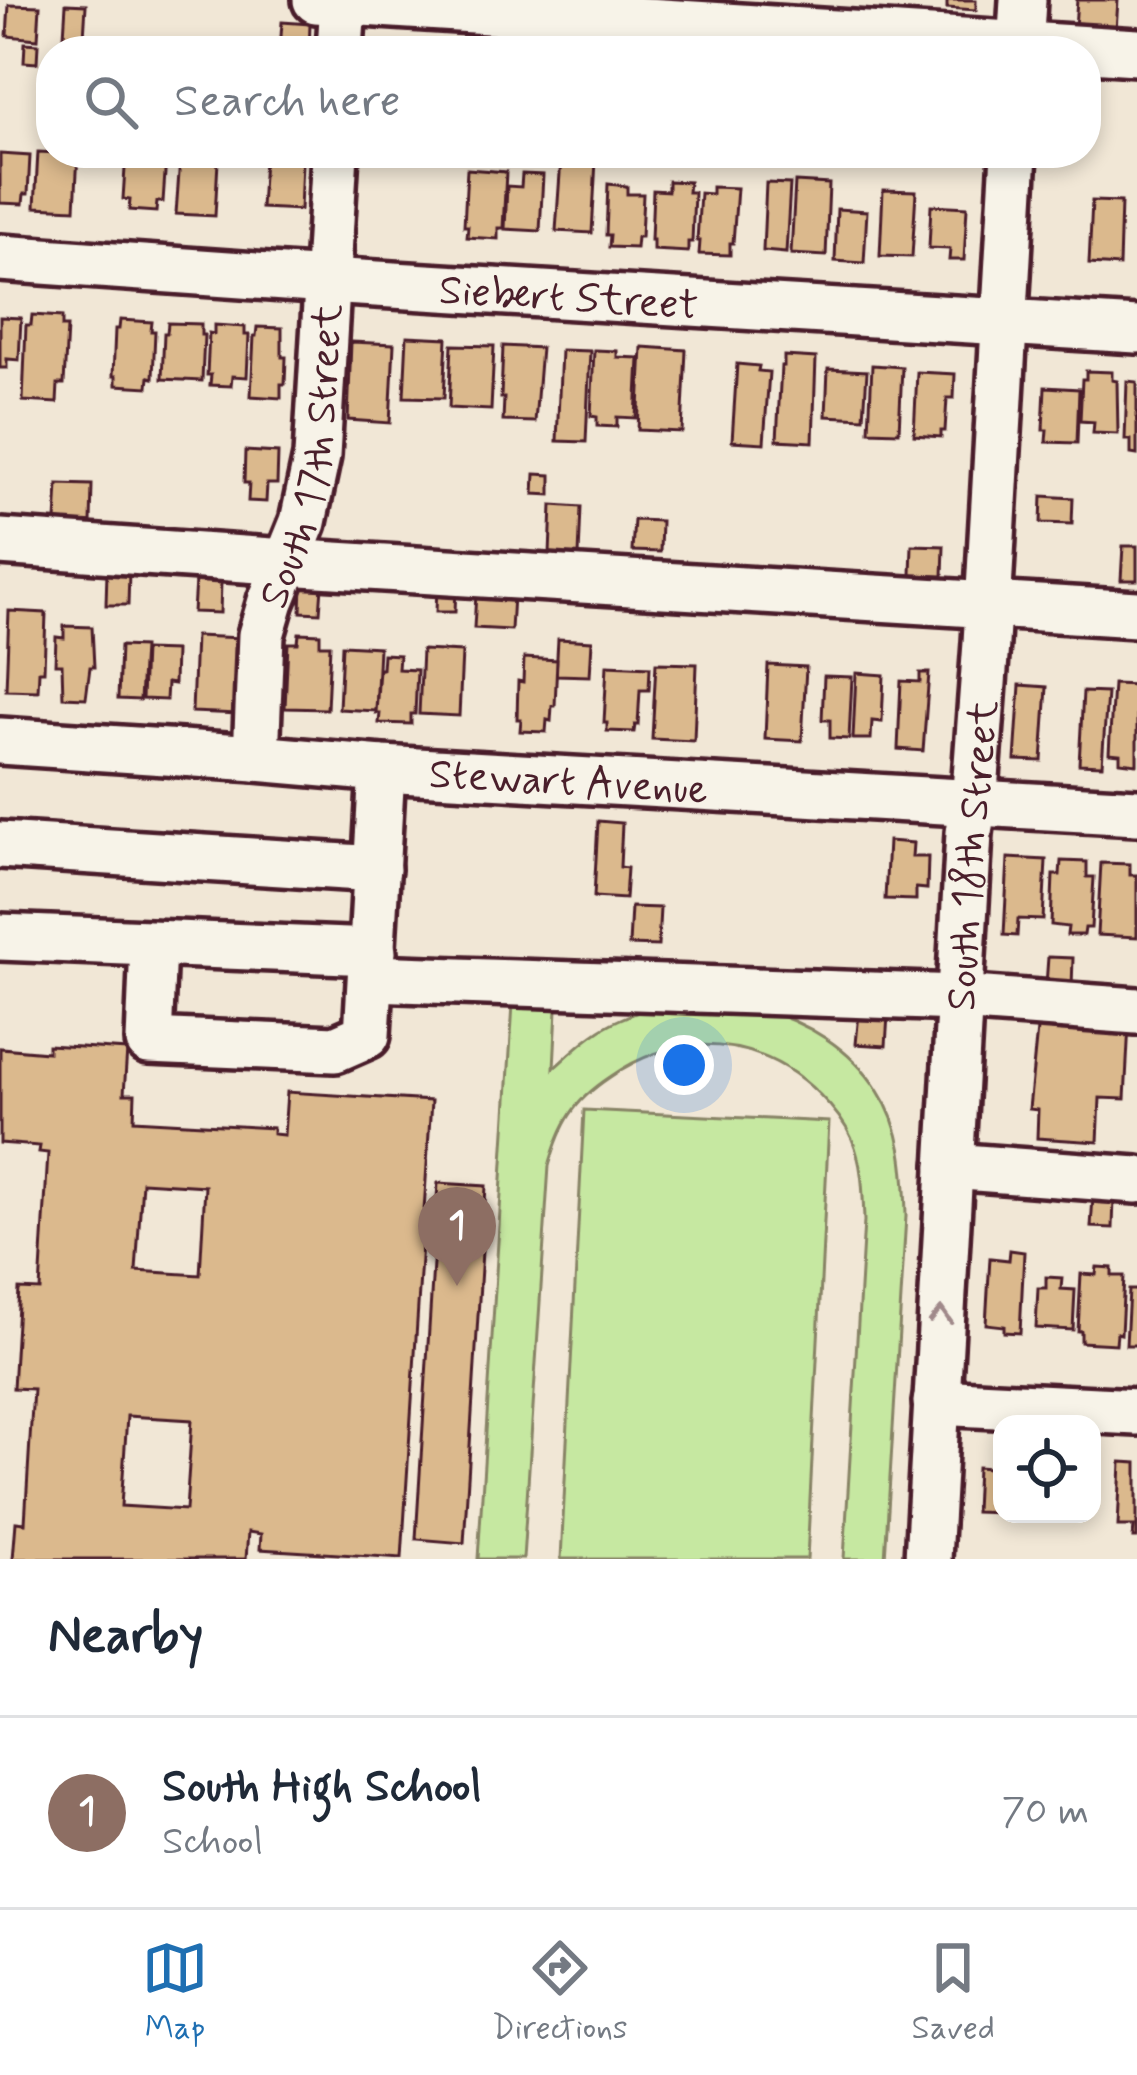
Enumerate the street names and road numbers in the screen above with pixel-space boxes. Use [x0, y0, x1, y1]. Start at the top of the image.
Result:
street label: Siebert Street [437, 264, 700, 334]
street label: South 17th Street [247, 302, 357, 617]
street label: South 18th Street [935, 698, 1013, 1012]
street label: Stewart Avenue [427, 748, 709, 819]

